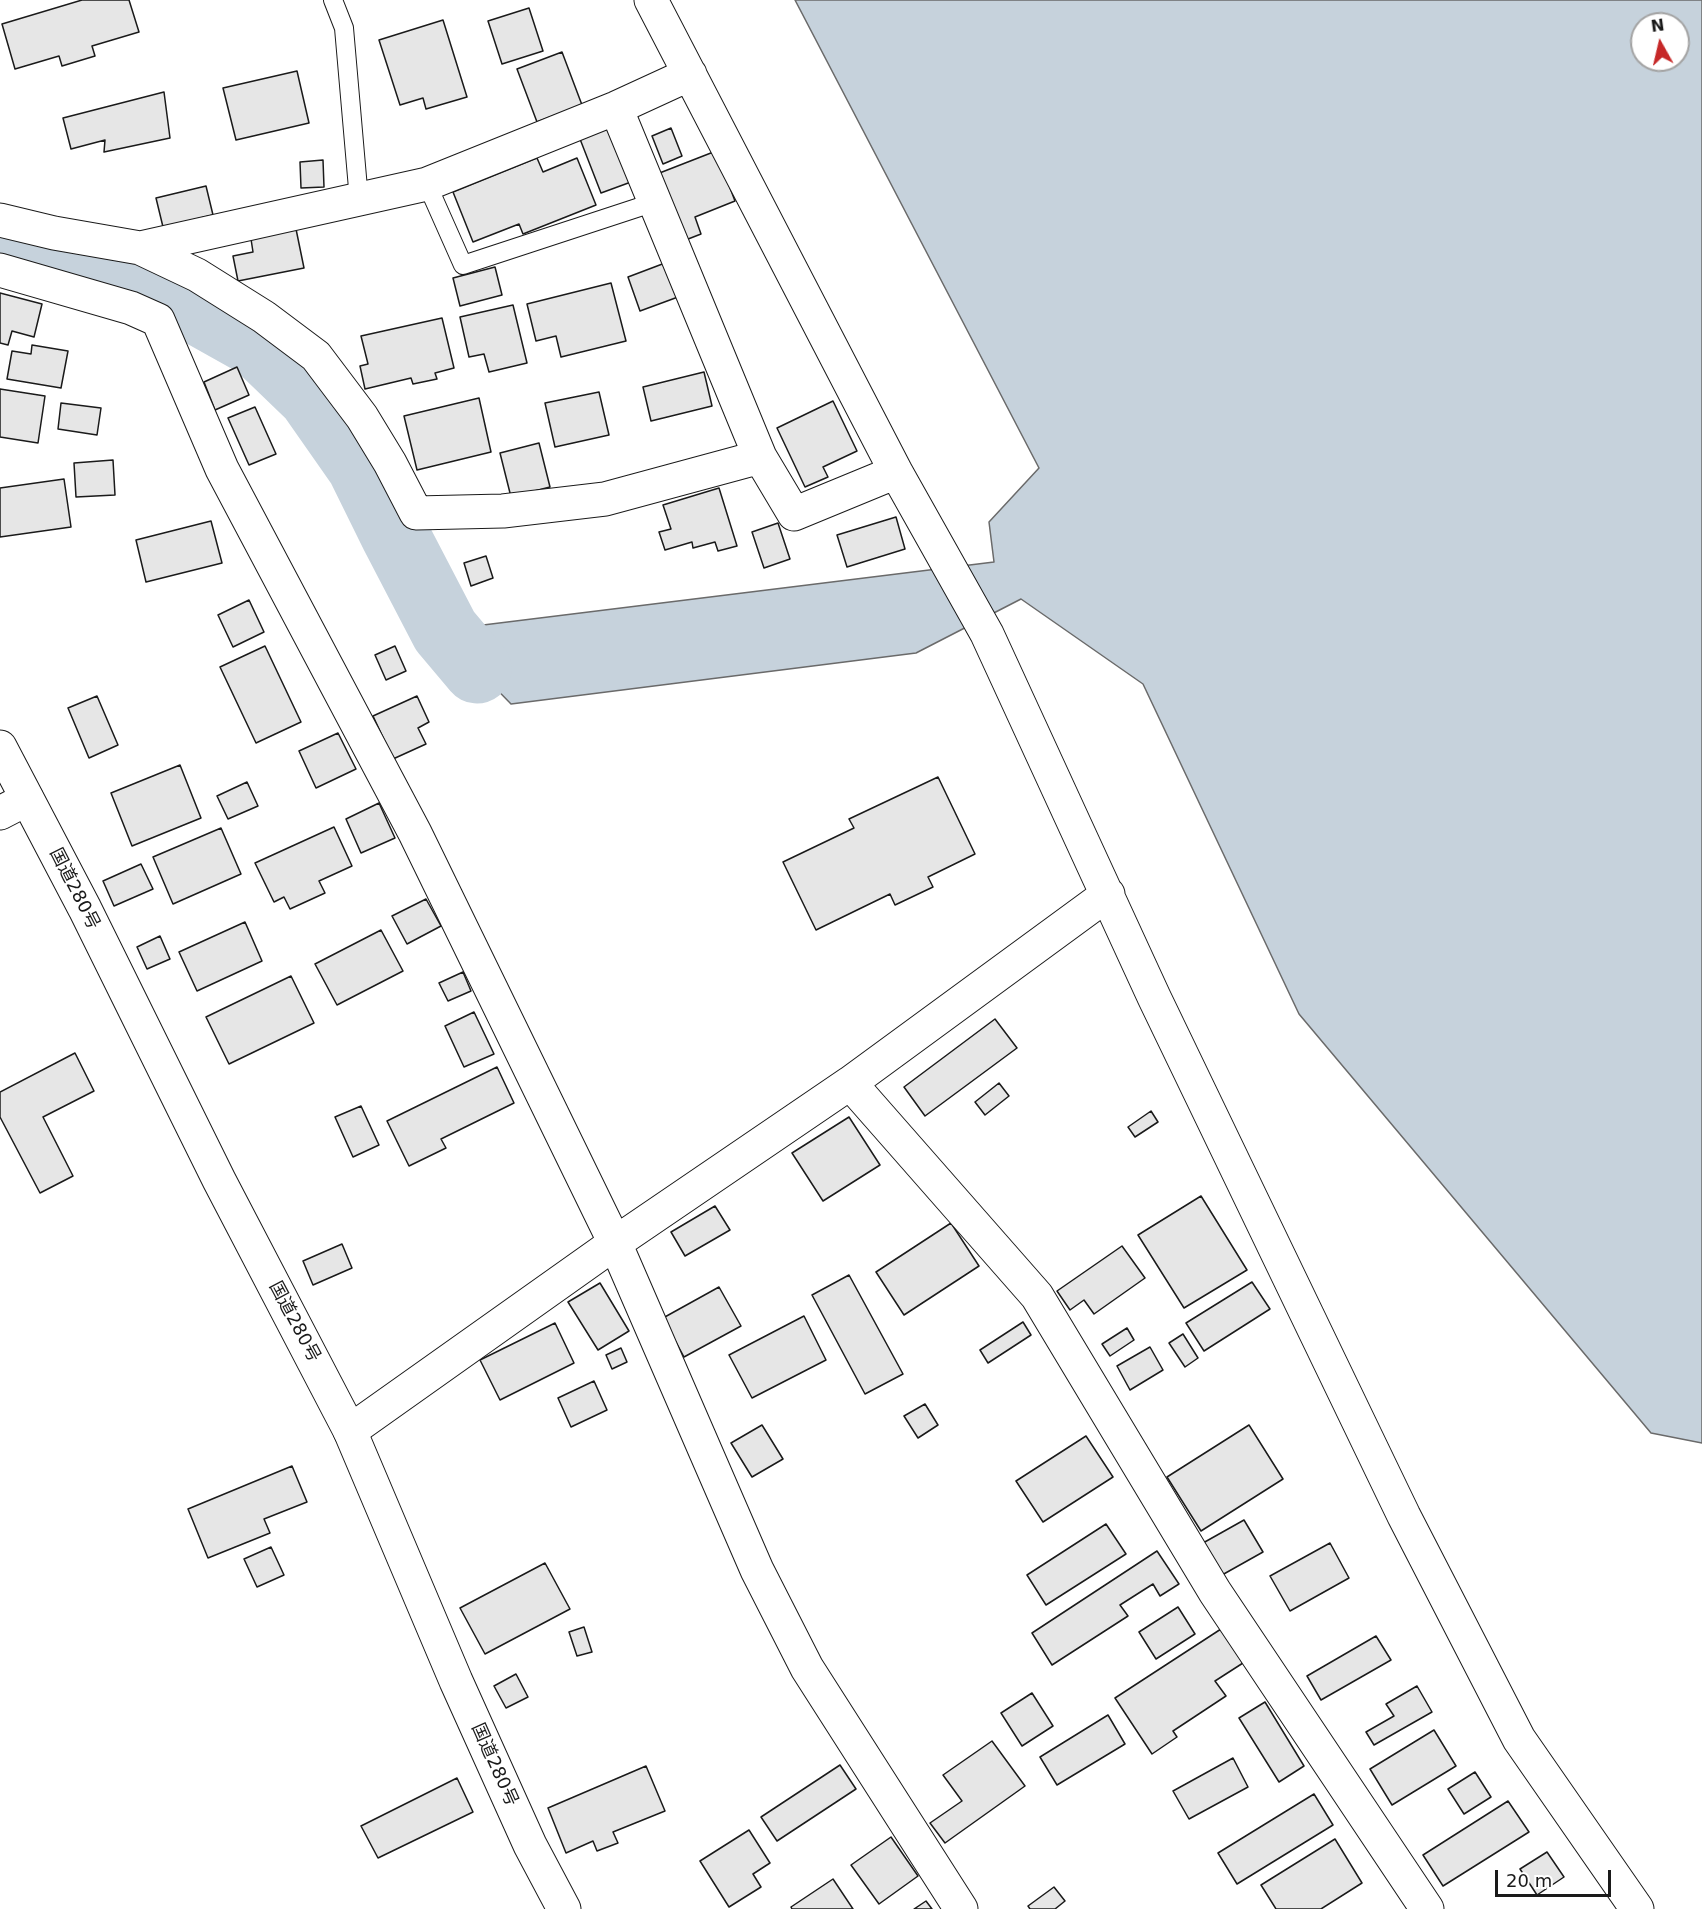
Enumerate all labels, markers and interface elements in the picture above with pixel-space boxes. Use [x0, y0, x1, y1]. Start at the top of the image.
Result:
north arrow [1630, 12, 1690, 72]
text: N [1650, 15, 1666, 36]
street label: 国道280号 [44, 845, 104, 933]
street label: 国道280号 [264, 1278, 324, 1366]
street label: 国道280号 [466, 1720, 522, 1810]
scale bar [1498, 1858, 1614, 1896]
text: 20 m [1506, 1870, 1552, 1891]

